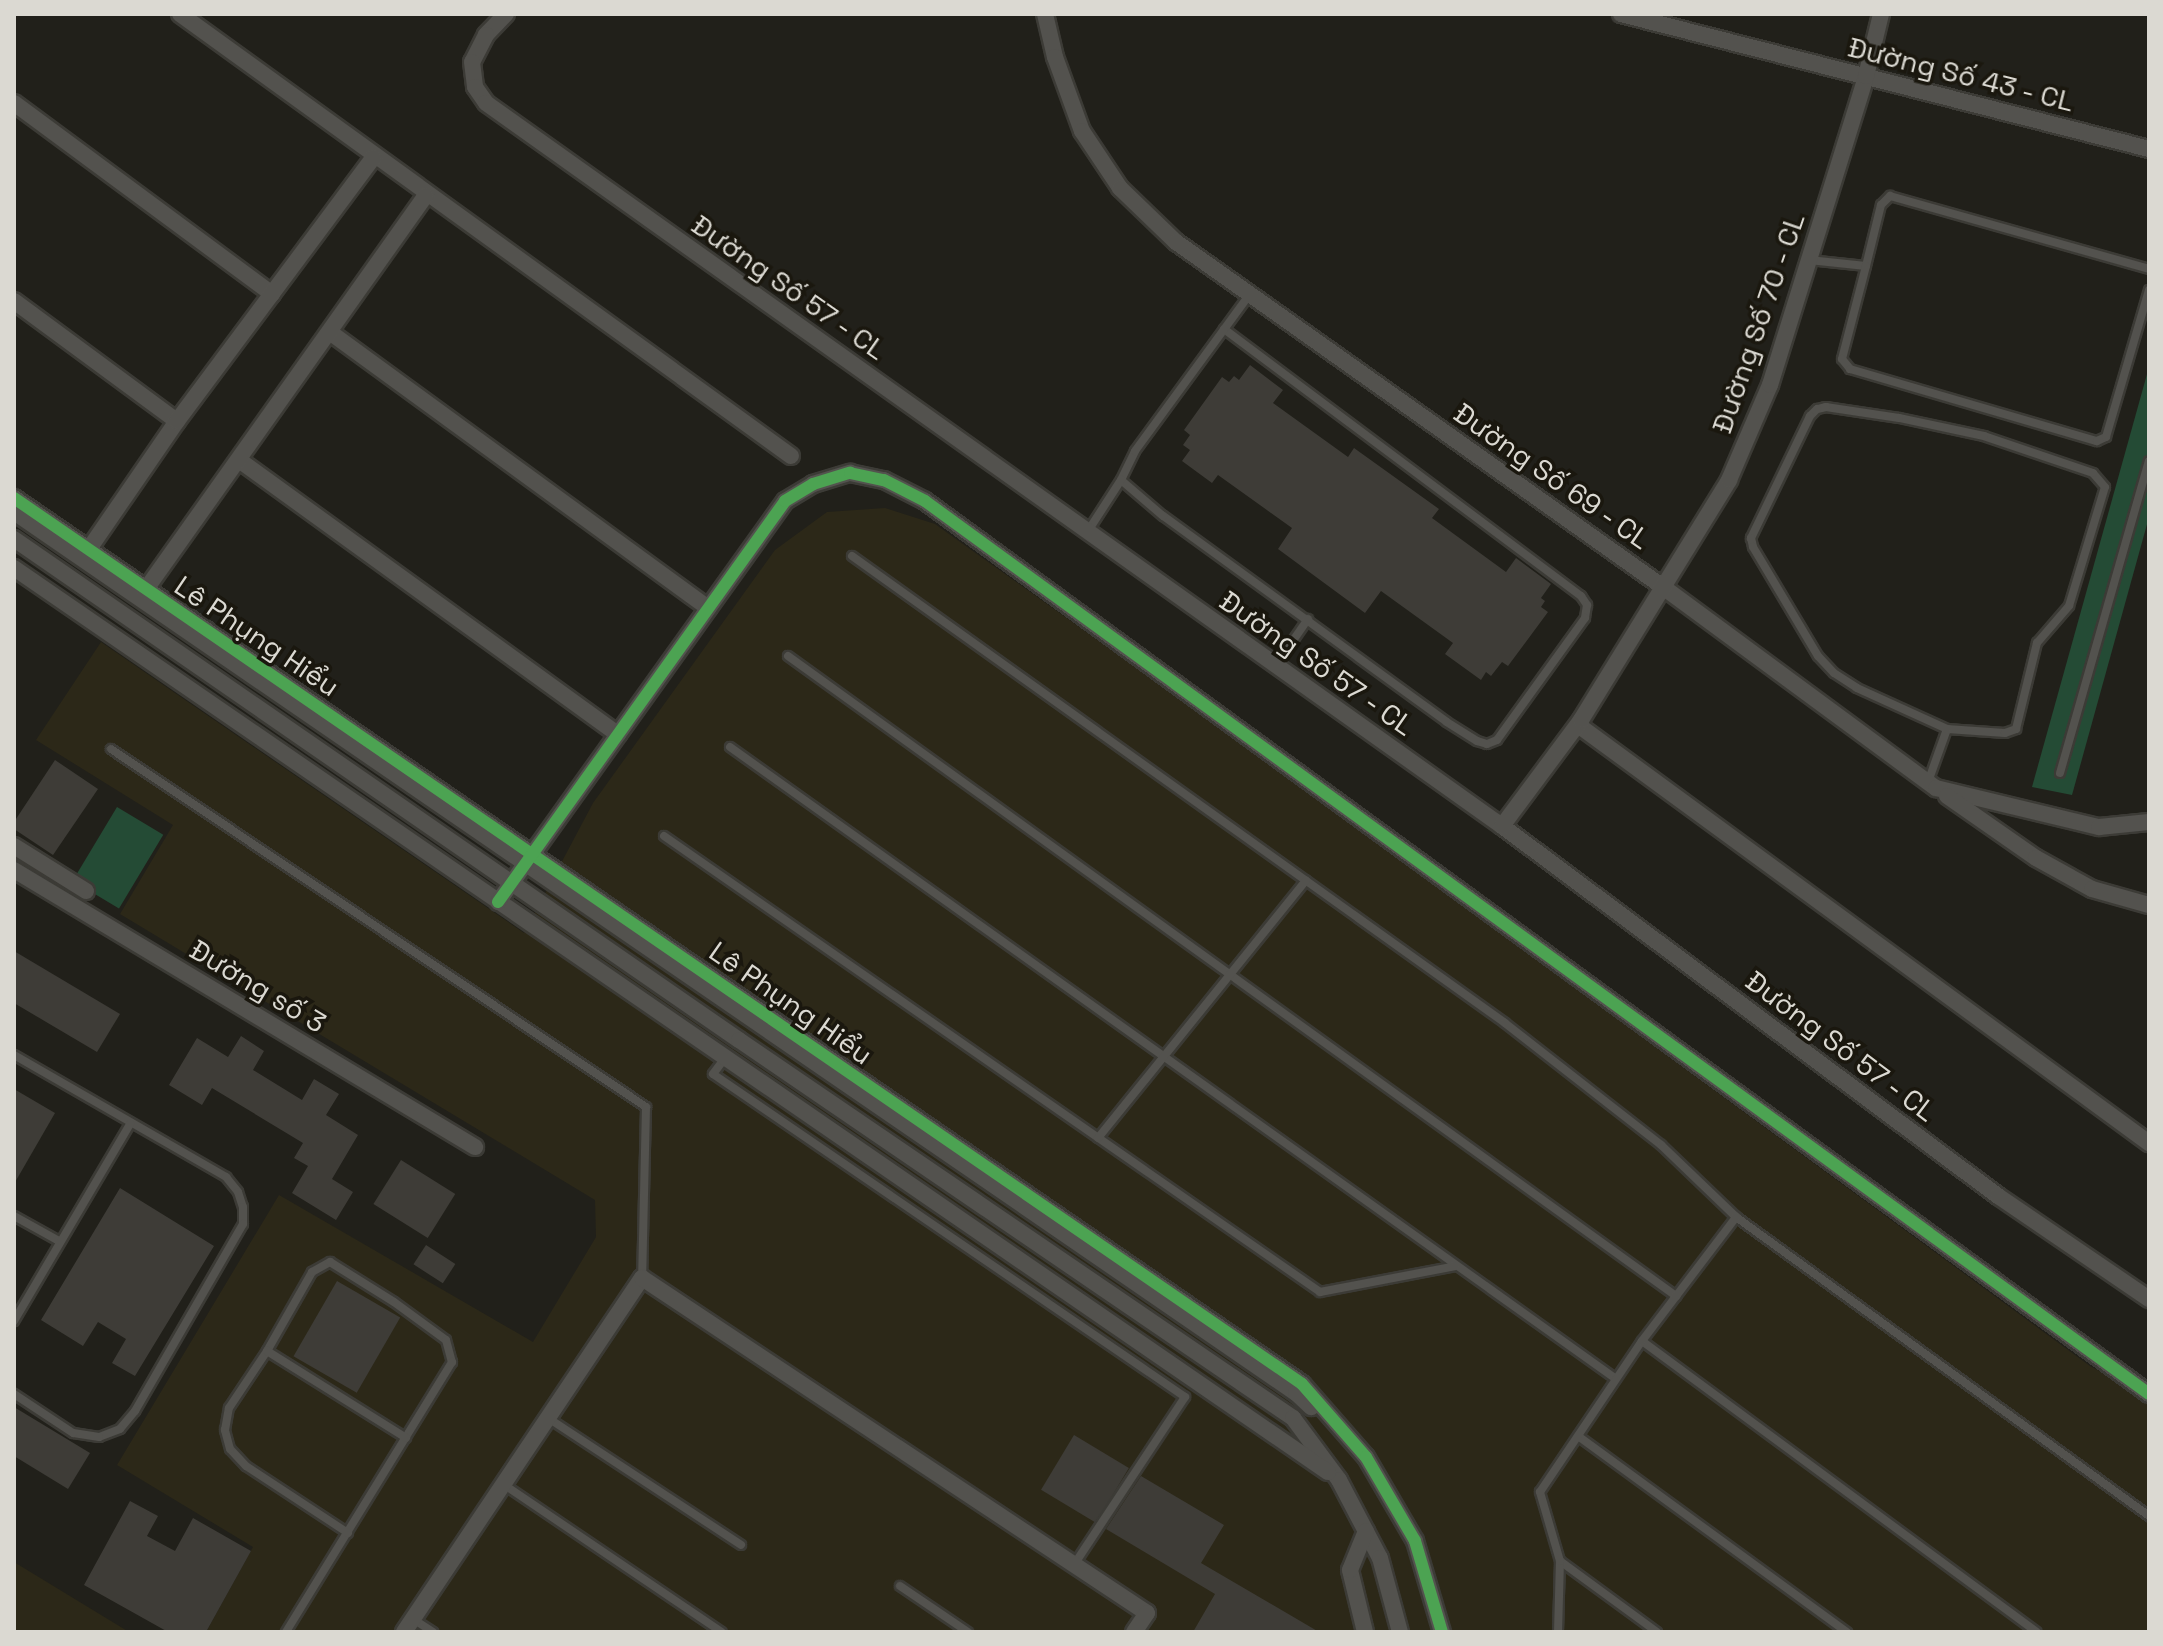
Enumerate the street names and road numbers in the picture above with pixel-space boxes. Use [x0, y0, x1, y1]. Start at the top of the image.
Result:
street label: Đường Số 43 - CL [1844, 30, 2078, 118]
street label: Đường Số 57 - CL [685, 207, 893, 367]
street label: Đường Số 70 - CL [1704, 208, 1812, 438]
street label: Đường Số 69 - CL [1447, 396, 1657, 556]
street label: Lê Phụng Hiểu [168, 569, 346, 703]
street label: Đường Số 57 - CL [1213, 583, 1421, 743]
street label: Đường số 3 [184, 932, 332, 1040]
street label: Lê Phụng Hiểu [703, 934, 879, 1072]
street label: Đường Số 57 - CL [1739, 963, 1943, 1129]

